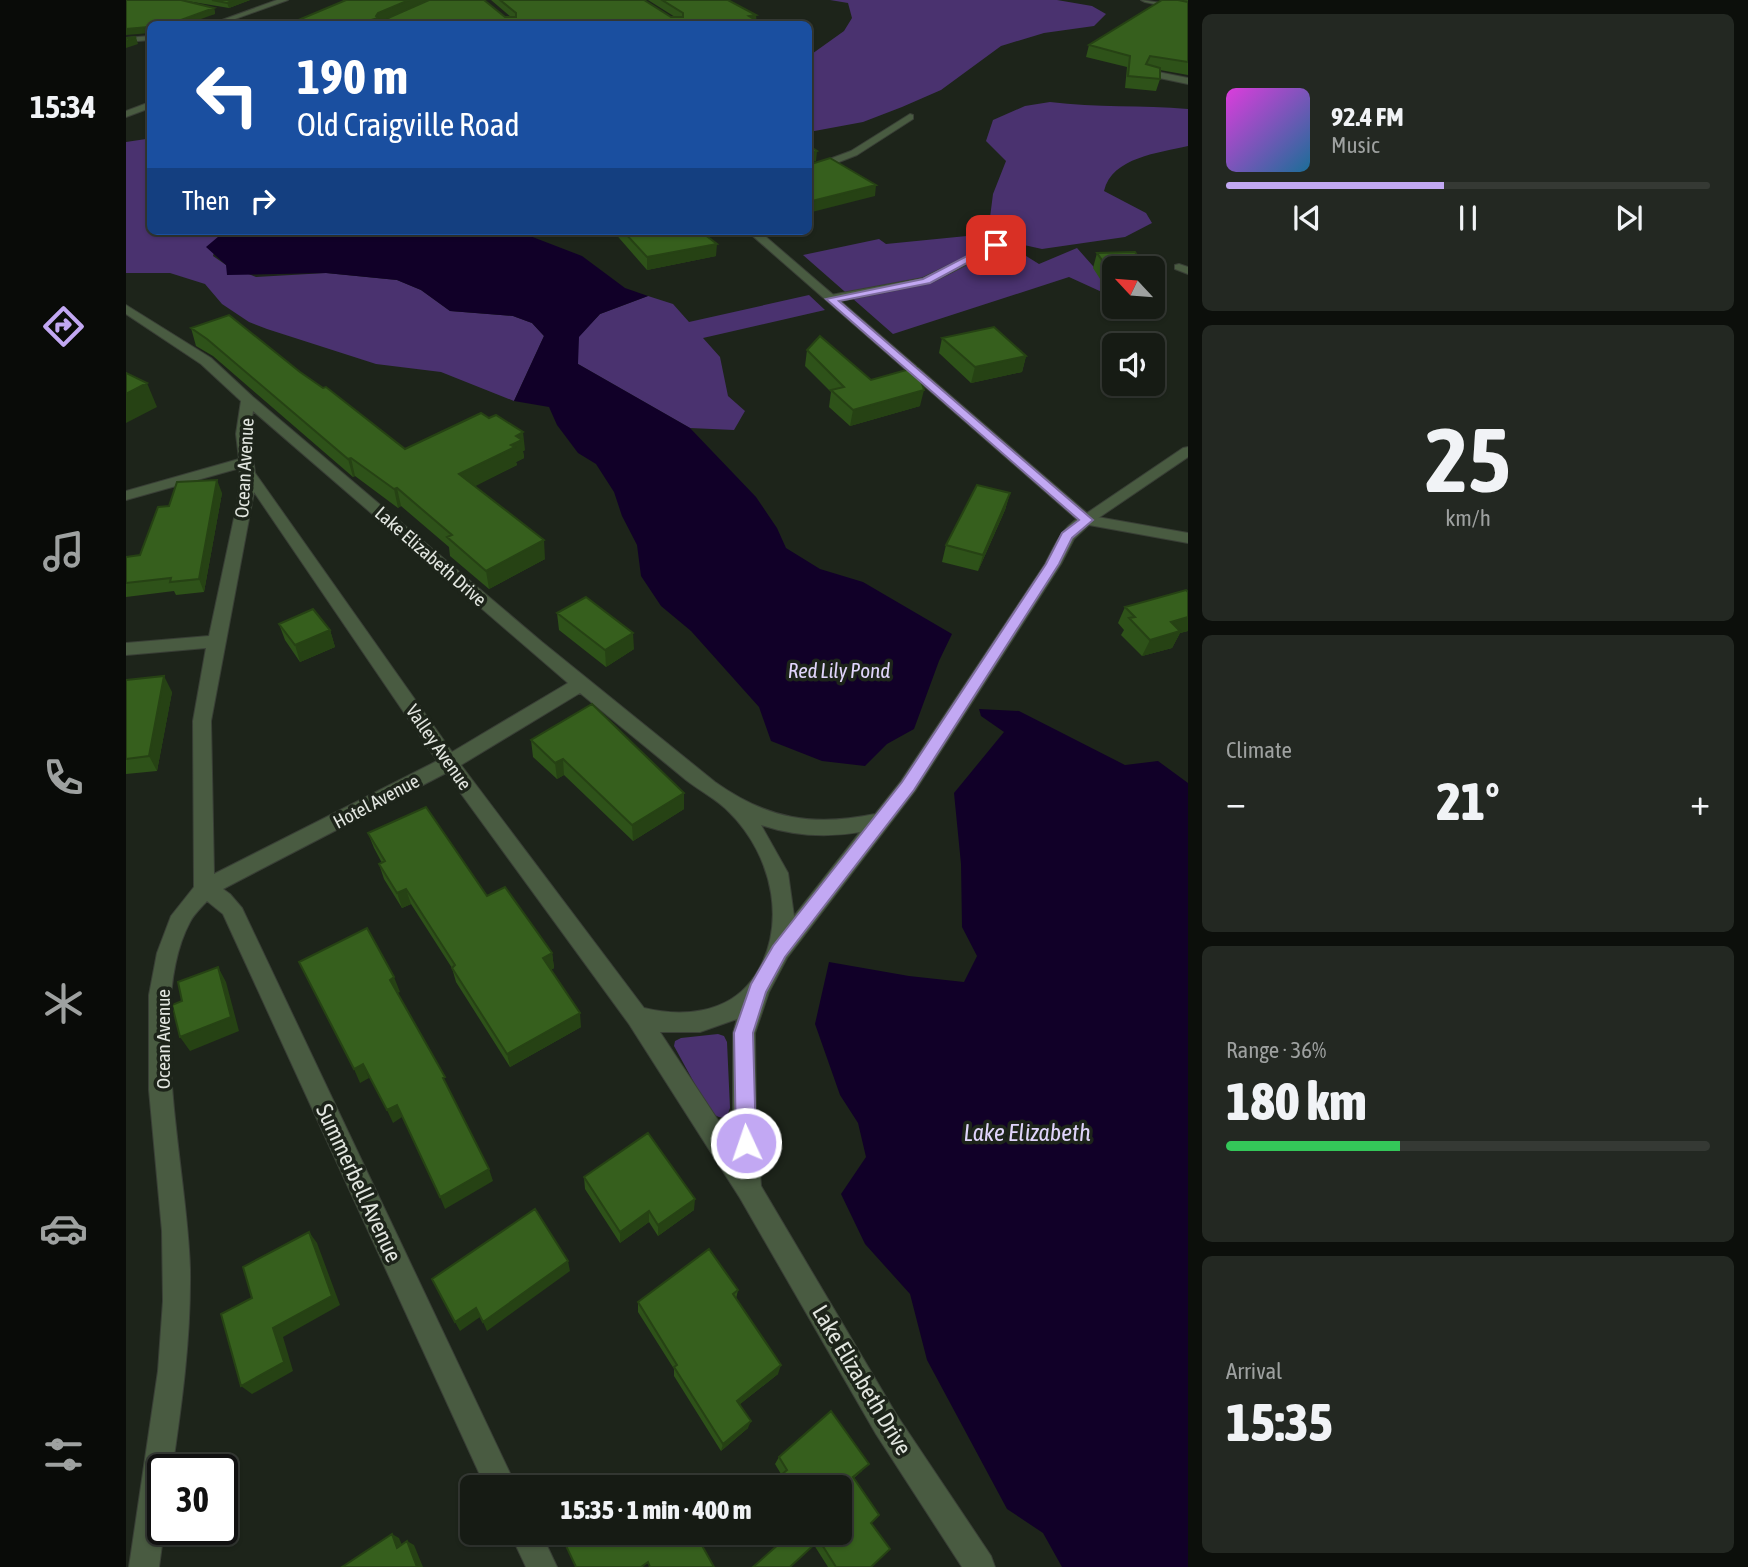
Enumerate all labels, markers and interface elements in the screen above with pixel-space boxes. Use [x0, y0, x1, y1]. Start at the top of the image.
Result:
text: 190 m [297, 48, 408, 104]
icon: left [182, 49, 273, 140]
text: 15:34 [30, 88, 96, 125]
text: 92.4 FM [1331, 102, 1404, 132]
text: Old Craigville Road [297, 106, 520, 143]
text: Music [1331, 132, 1379, 158]
icon: right [244, 182, 282, 220]
text: Then [182, 186, 230, 216]
icon: previous [1288, 199, 1326, 237]
icon: pause [1449, 199, 1487, 237]
icon: next [1610, 199, 1648, 237]
pin [966, 215, 1026, 275]
icon: arrive [977, 226, 1015, 264]
north arrow [1102, 256, 1166, 318]
map controls [1102, 256, 1165, 396]
icon: directions [39, 302, 88, 351]
button: sound [1102, 333, 1165, 396]
text: 25 [1425, 407, 1511, 511]
street label: Ocean Avenue [230, 417, 258, 519]
street label: Lake Elizabeth Drive [371, 502, 491, 610]
text: km/h [1445, 505, 1491, 531]
icon: music [39, 527, 88, 576]
water label: Red Lily Pond [788, 658, 890, 682]
street label: Valley Avenue [402, 700, 476, 794]
text: Climate [1226, 737, 1292, 763]
icon: phone [39, 753, 88, 802]
street label: Hotel Avenue [329, 769, 423, 833]
text: 21° [1436, 771, 1500, 831]
text: − [1226, 780, 1246, 823]
text: + [1690, 780, 1710, 823]
icon: climate [39, 979, 88, 1028]
street label: Ocean Avenue [152, 989, 174, 1089]
text: Range · 36% [1226, 1037, 1326, 1063]
text: 180 km [1226, 1071, 1367, 1131]
street label: Summerbell Avenue [311, 1100, 407, 1266]
position arrow [709, 1106, 783, 1180]
water label: Lake Elizabeth [963, 1119, 1091, 1146]
icon: car [39, 1204, 88, 1253]
street label: Lake Elizabeth Drive [807, 1300, 917, 1460]
text: Arrival [1226, 1358, 1282, 1384]
text: 15:35 [1226, 1392, 1333, 1452]
icon: filters [39, 1430, 88, 1479]
speed limit sign: 30 [147, 1454, 238, 1545]
text: 15:35 · 1 min · 400 m [561, 1495, 751, 1525]

